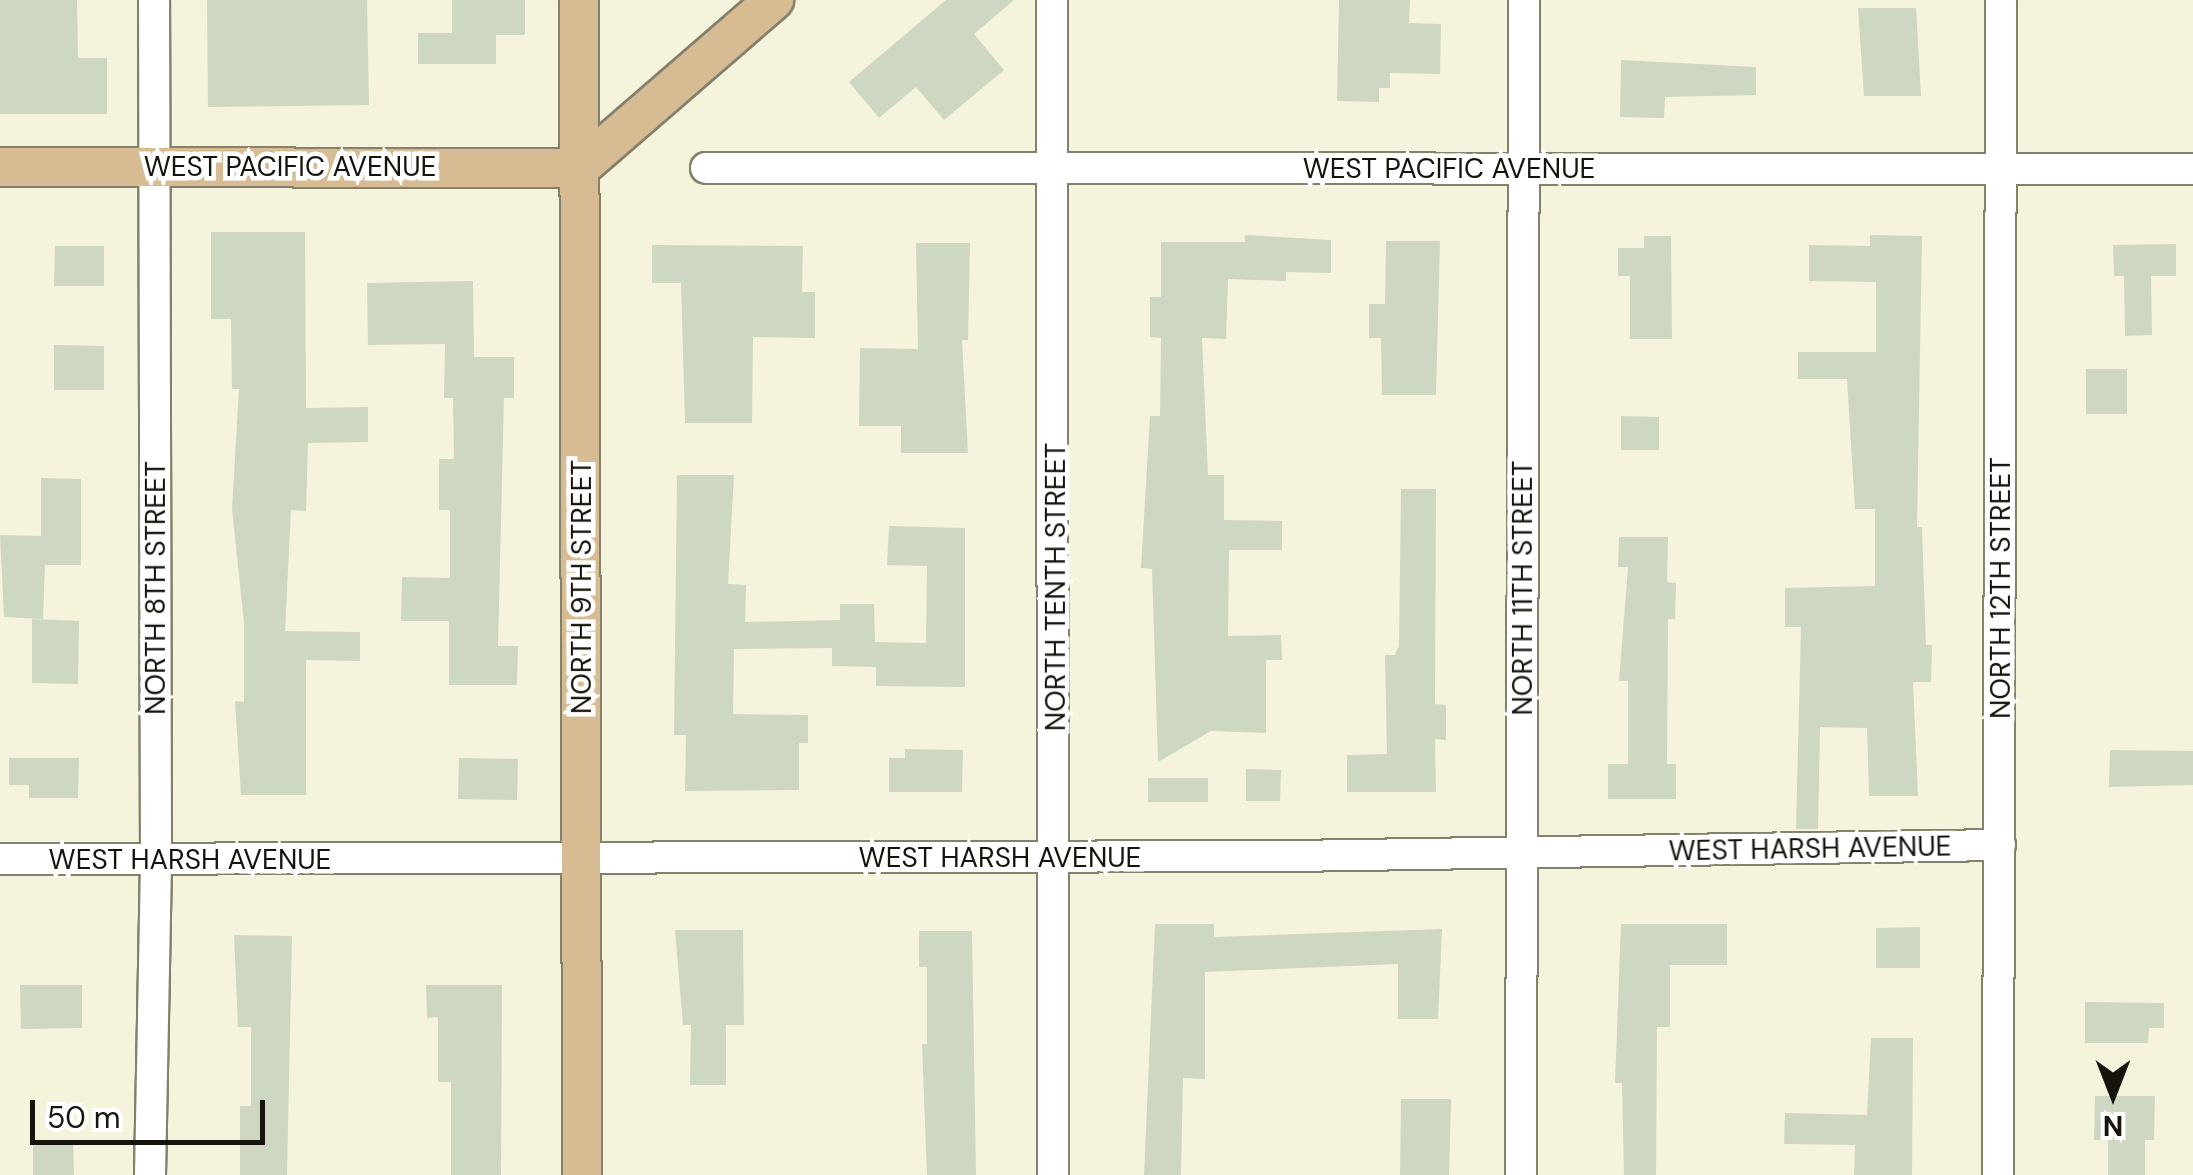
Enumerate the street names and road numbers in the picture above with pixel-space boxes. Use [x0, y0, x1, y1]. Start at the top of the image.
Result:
street label: WEST PACIFIC AVENUE [144, 150, 436, 184]
street label: WEST PACIFIC AVENUE [1303, 152, 1595, 186]
street label: NORTH TENTH STREET [1039, 443, 1073, 731]
street label: NORTH 12TH STREET [1984, 457, 2018, 719]
street label: NORTH 9TH STREET [565, 460, 599, 714]
street label: NORTH 11TH STREET [1506, 460, 1540, 716]
street label: NORTH 8TH STREET [139, 461, 173, 715]
street label: WEST HARSH AVENUE [1668, 830, 1952, 868]
street label: WEST HARSH AVENUE [859, 841, 1141, 875]
street label: WEST HARSH AVENUE [49, 843, 331, 877]

